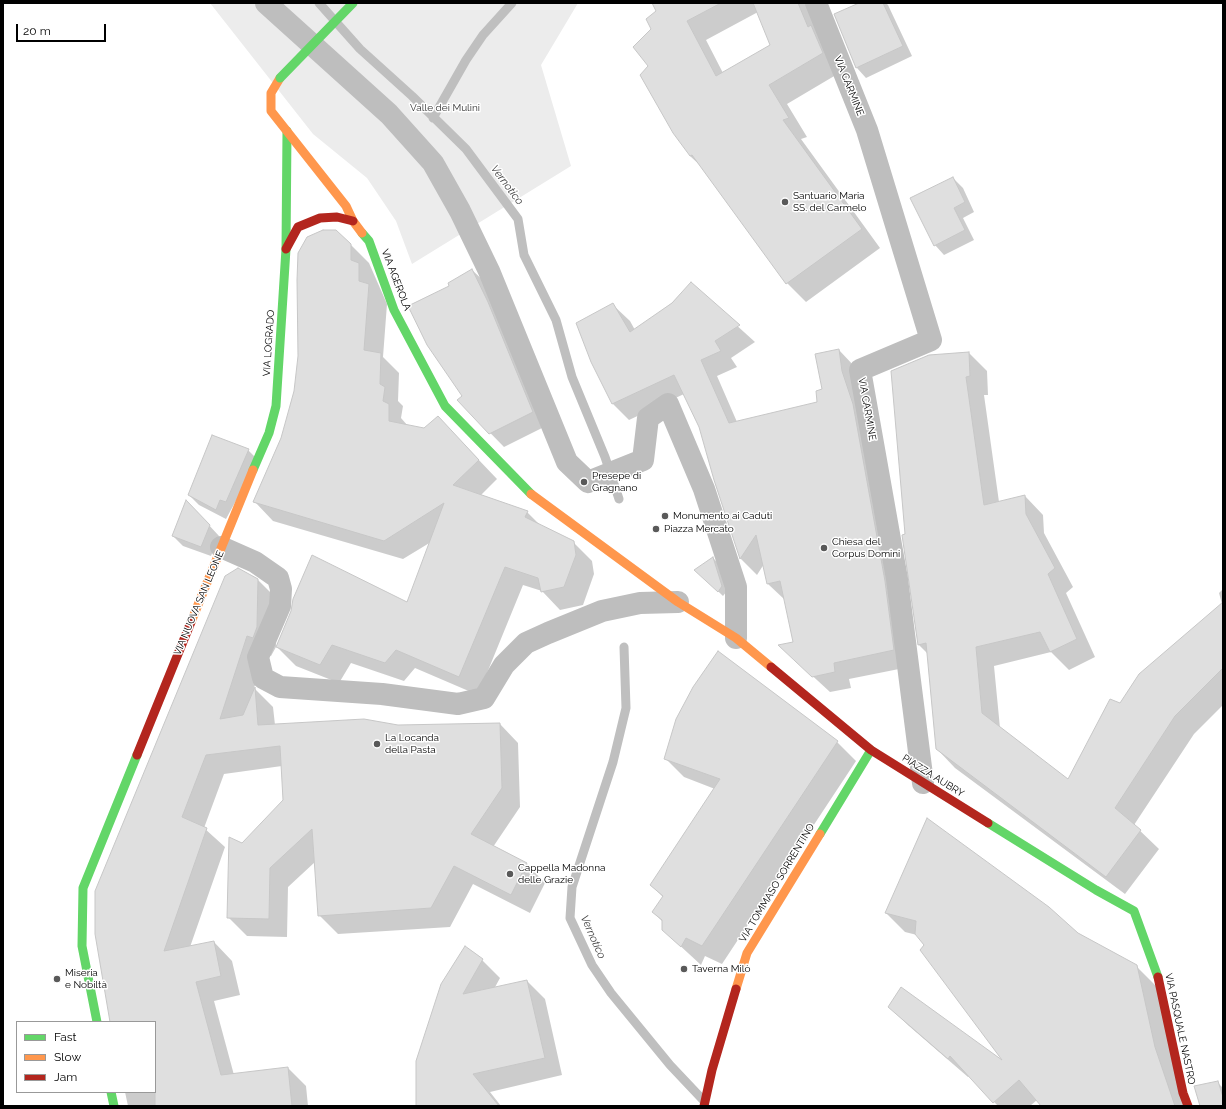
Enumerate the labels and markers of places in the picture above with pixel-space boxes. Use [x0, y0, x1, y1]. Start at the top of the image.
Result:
place label: Santuario Maria SS. del Carmelo [793, 190, 866, 214]
marker: Santuario Maria SS. del Carmelo [780, 197, 790, 207]
place label: Presepe di Gragnano [592, 470, 641, 494]
marker: Presepe di Gragnano [579, 477, 589, 487]
place label: Monumento ai Caduti [673, 510, 772, 522]
marker: Monumento ai Caduti [660, 511, 670, 521]
place label: Piazza Mercato [664, 523, 734, 535]
marker: Piazza Mercato [651, 524, 661, 534]
place label: Chiesa del Corpus Domini [832, 536, 900, 560]
marker: Chiesa del Corpus Domini [819, 543, 829, 553]
place label: La Locanda della Pasta [385, 732, 439, 756]
marker: La Locanda della Pasta [372, 739, 382, 749]
place label: Cappella Madonna delle Grazie [518, 862, 605, 886]
marker: Cappella Madonna delle Grazie [505, 869, 515, 879]
place label: Taverna Milò [692, 963, 750, 975]
marker: Taverna Milò [679, 964, 689, 974]
place label: Miseria e Nobiltà [65, 967, 107, 990]
marker: Miseria e Nobiltà [52, 974, 62, 984]

